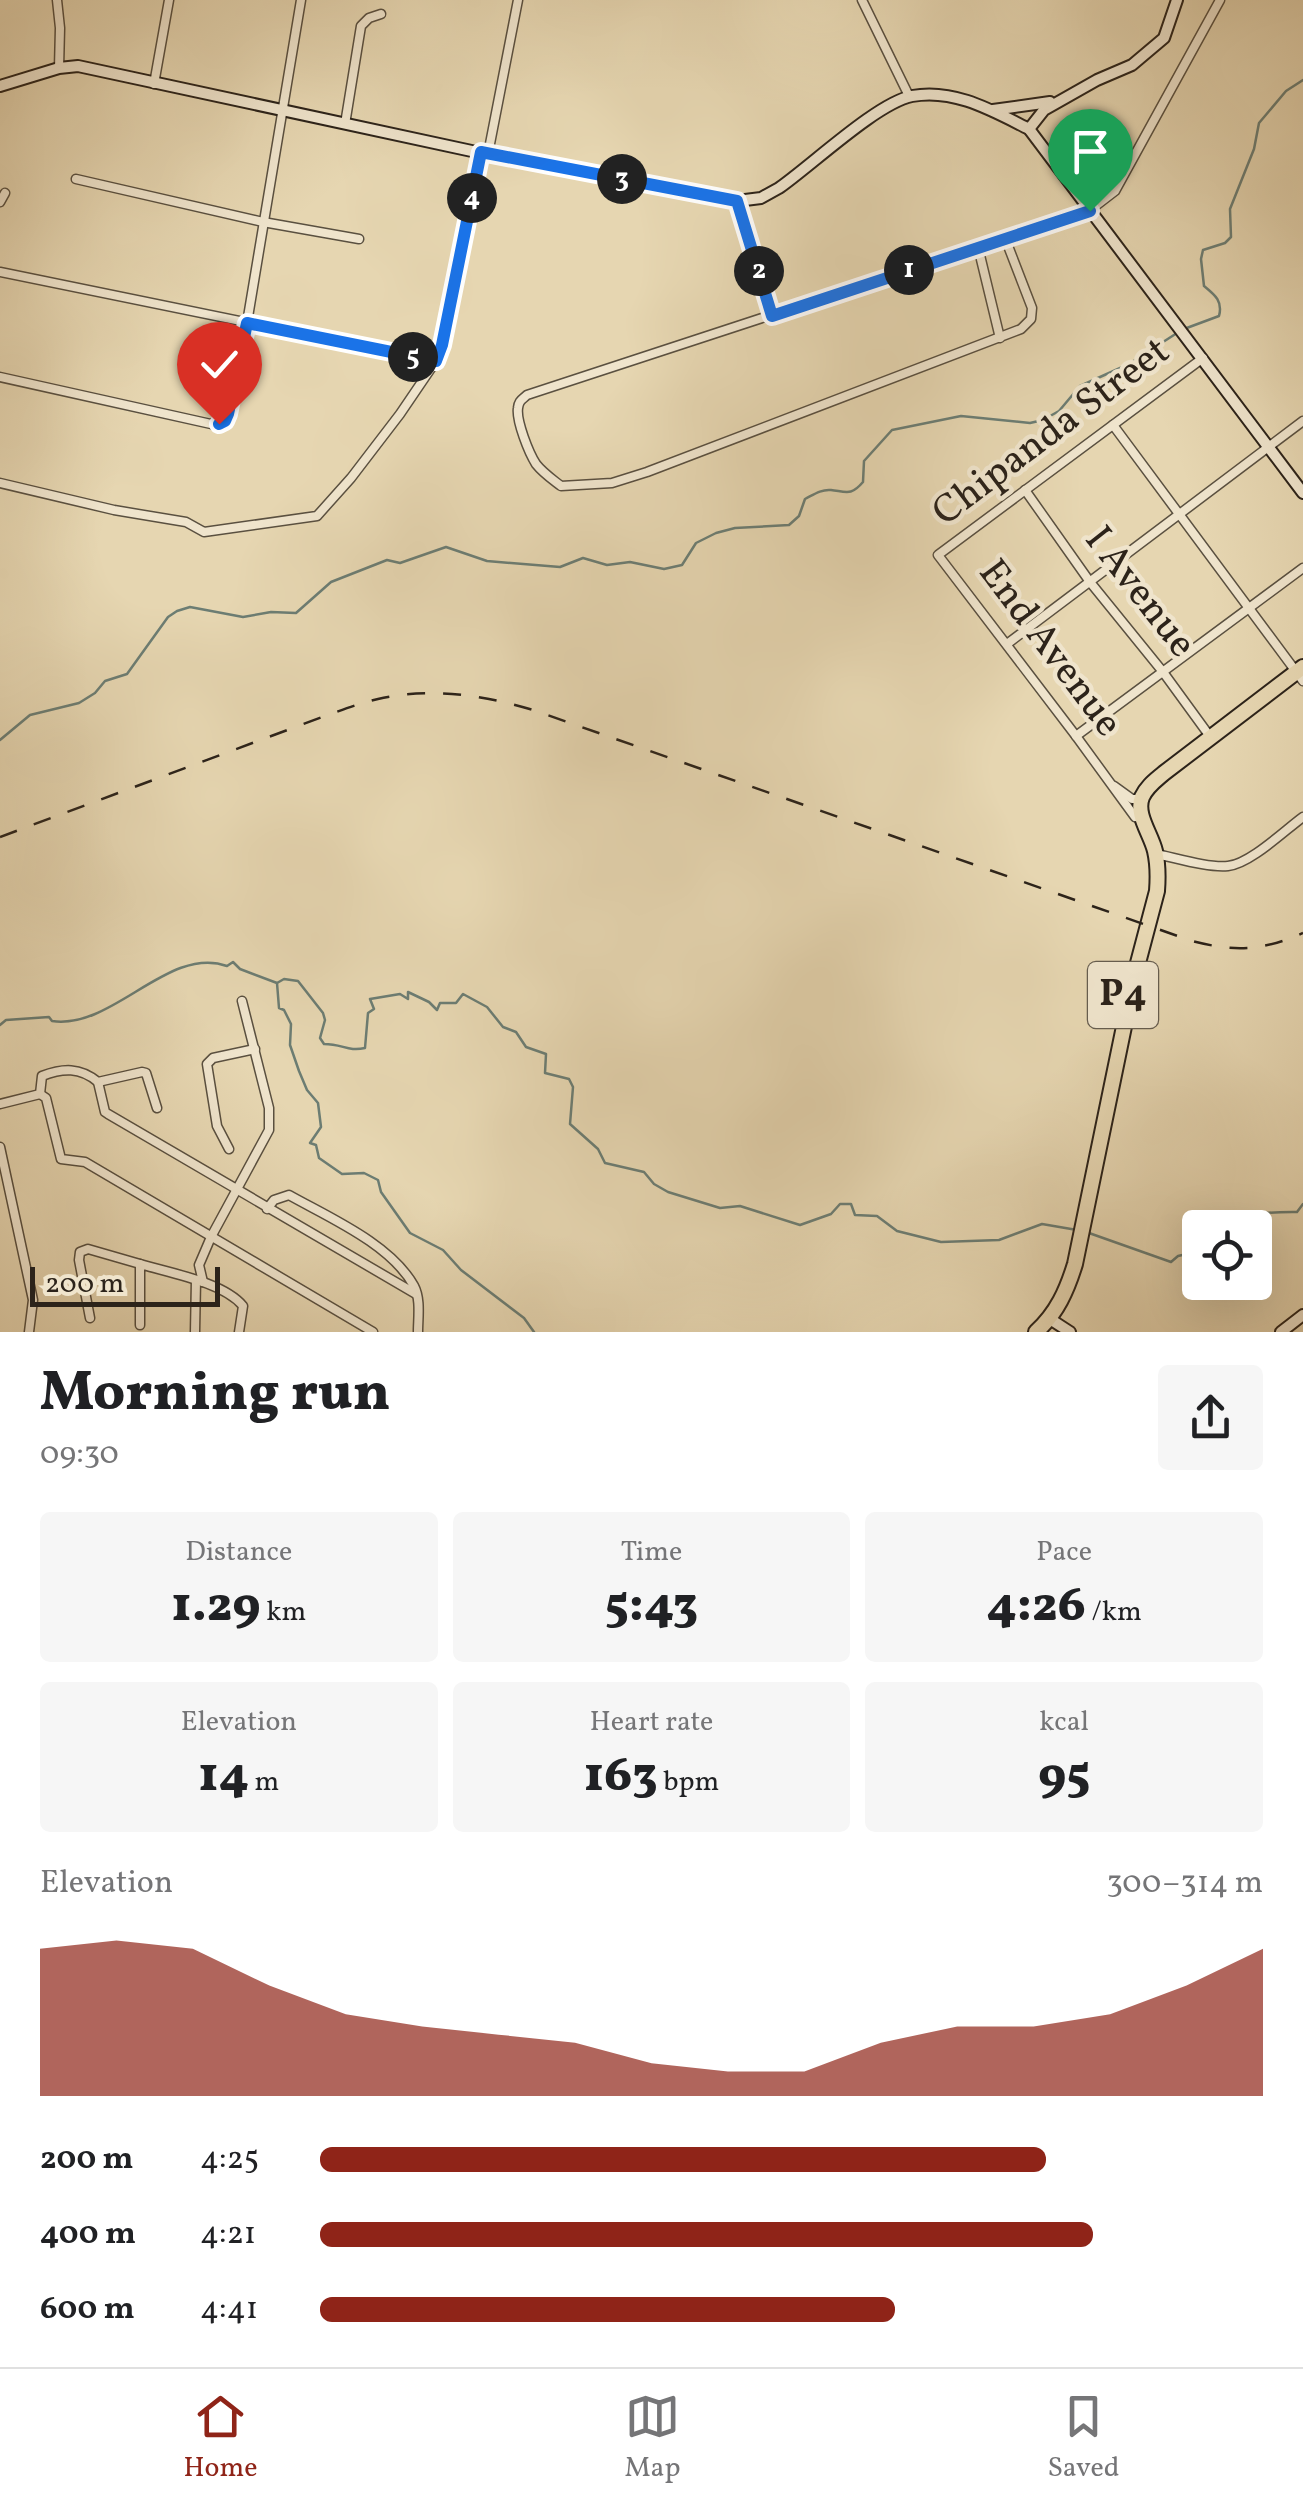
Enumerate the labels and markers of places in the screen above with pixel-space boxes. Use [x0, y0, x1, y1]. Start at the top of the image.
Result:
pin [1048, 109, 1133, 212]
pin: 3 [597, 154, 647, 204]
pin: 4 [447, 173, 497, 223]
pin: 1 [884, 245, 934, 295]
pin: 2 [734, 246, 784, 296]
pin [177, 322, 262, 425]
pin: 5 [388, 332, 438, 382]

